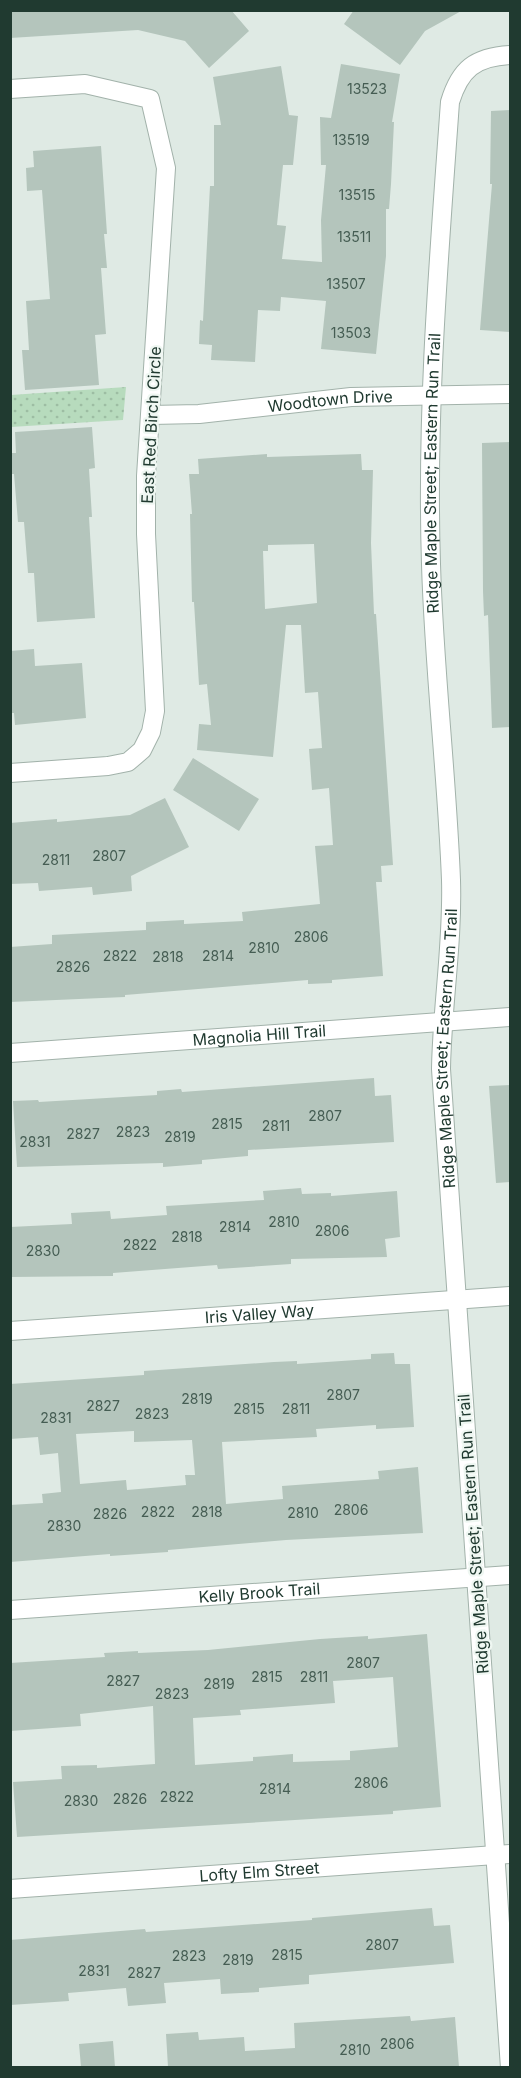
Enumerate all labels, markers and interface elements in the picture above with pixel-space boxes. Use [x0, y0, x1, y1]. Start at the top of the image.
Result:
house number: 13523 [347, 80, 387, 97]
house number: 13519 [332, 131, 370, 148]
house number: 13515 [338, 186, 376, 203]
house number: 13511 [337, 228, 371, 245]
house number: 13507 [326, 275, 366, 292]
house number: 13503 [331, 324, 371, 341]
street label: Ridge Maple Street; Eastern Run Trail [420, 333, 444, 614]
street label: East Red Birch Circle [137, 346, 165, 504]
street label: Woodtown Drive [267, 386, 393, 416]
house number: 2807 [92, 847, 126, 864]
house number: 2811 [42, 851, 70, 868]
street label: Ridge Maple Street; Eastern Run Trail [431, 908, 461, 1189]
house number: 2806 [294, 928, 328, 945]
house number: 2810 [248, 939, 280, 956]
house number: 2822 [103, 947, 137, 964]
house number: 2814 [202, 947, 234, 964]
house number: 2818 [152, 948, 184, 965]
house number: 2826 [56, 958, 90, 975]
street label: Magnolia Hill Trail [192, 1020, 327, 1050]
house number: 2807 [308, 1107, 342, 1124]
house number: 2815 [211, 1115, 243, 1132]
house number: 2811 [262, 1117, 290, 1134]
house number: 2823 [116, 1123, 150, 1140]
house number: 2827 [66, 1125, 100, 1142]
house number: 2819 [164, 1128, 196, 1145]
house number: 2831 [19, 1133, 51, 1150]
house number: 2810 [268, 1213, 300, 1230]
house number: 2814 [219, 1218, 251, 1235]
house number: 2806 [315, 1222, 349, 1239]
house number: 2818 [171, 1228, 203, 1245]
house number: 2822 [123, 1236, 157, 1253]
house number: 2830 [26, 1242, 60, 1259]
street label: Iris Valley Way [204, 1300, 315, 1327]
house number: 2807 [326, 1386, 360, 1403]
house number: 2819 [181, 1390, 213, 1407]
street label: Ridge Maple Street; Eastern Run Trail [453, 1393, 493, 1675]
house number: 2827 [86, 1397, 120, 1414]
house number: 2815 [233, 1400, 265, 1417]
house number: 2811 [282, 1400, 310, 1417]
house number: 2823 [135, 1405, 169, 1422]
house number: 2831 [40, 1409, 72, 1426]
house number: 2806 [334, 1501, 368, 1518]
house number: 2822 [141, 1503, 175, 1520]
house number: 2818 [191, 1503, 223, 1520]
house number: 2810 [287, 1504, 319, 1521]
house number: 2826 [93, 1505, 127, 1522]
house number: 2830 [47, 1517, 81, 1534]
street label: Kelly Brook Trail [198, 1578, 321, 1607]
house number: 2807 [346, 1654, 380, 1671]
house number: 2815 [251, 1668, 283, 1685]
house number: 2811 [300, 1668, 328, 1685]
house number: 2827 [106, 1672, 140, 1689]
house number: 2819 [203, 1675, 235, 1692]
house number: 2823 [155, 1685, 189, 1702]
house number: 2806 [354, 1774, 388, 1791]
house number: 2814 [259, 1780, 291, 1797]
house number: 2822 [160, 1788, 194, 1805]
house number: 2826 [113, 1790, 147, 1807]
house number: 2830 [64, 1792, 98, 1809]
street label: Lofty Elm Street [199, 1857, 320, 1886]
house number: 2807 [365, 1936, 399, 1953]
house number: 2815 [271, 1946, 303, 1963]
house number: 2823 [172, 1947, 206, 1964]
house number: 2819 [222, 1951, 254, 1968]
house number: 2831 [78, 1962, 110, 1979]
house number: 2827 [127, 1964, 161, 1981]
house number: 2806 [380, 2035, 414, 2052]
house number: 2810 [339, 2041, 371, 2058]

